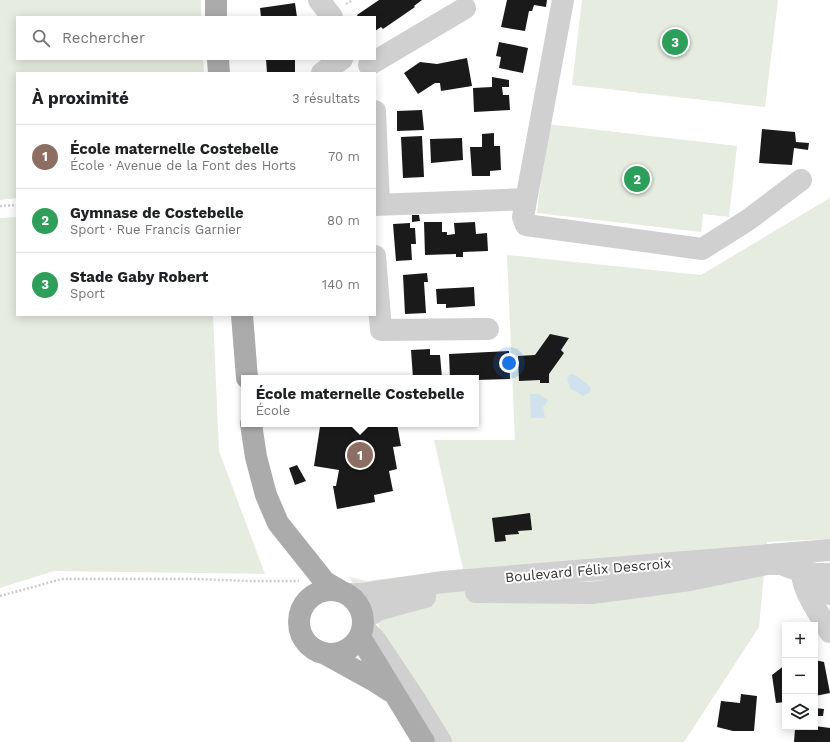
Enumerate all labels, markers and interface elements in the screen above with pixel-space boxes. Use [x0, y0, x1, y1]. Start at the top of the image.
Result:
search box [16, 16, 376, 60]
icon: search [30, 27, 52, 49]
pin: 3 [662, 27, 688, 57]
text: Rechercher [62, 29, 145, 47]
text: À proximité [32, 88, 129, 108]
text: 3 résultats [292, 91, 360, 106]
text: École maternelle Costebelle [70, 140, 279, 158]
text: 1 [42, 149, 48, 164]
text: 70 m [328, 149, 360, 164]
text: École · Avenue de la Font des Horts [70, 158, 296, 173]
pin: 2 [624, 164, 650, 194]
text: Gymnase de Costebelle [70, 204, 244, 222]
text: 2 [41, 213, 49, 228]
text: 80 m [327, 213, 360, 228]
text: Sport · Rue Francis Garnier [70, 222, 241, 237]
text: Stade Gaby Robert [70, 268, 208, 286]
text: 3 [41, 277, 49, 292]
text: 140 m [322, 277, 360, 292]
text: Sport [70, 286, 105, 301]
your location [499, 353, 519, 373]
popup [241, 375, 479, 427]
text: École maternelle Costebelle [256, 385, 464, 403]
text: École [256, 403, 290, 418]
pin: 1 [347, 440, 373, 470]
street label: Boulevard Félix Descroix [504, 555, 672, 585]
map controls [782, 622, 818, 730]
button: + [782, 622, 818, 658]
button: − [782, 658, 818, 694]
button: layers [782, 694, 818, 730]

